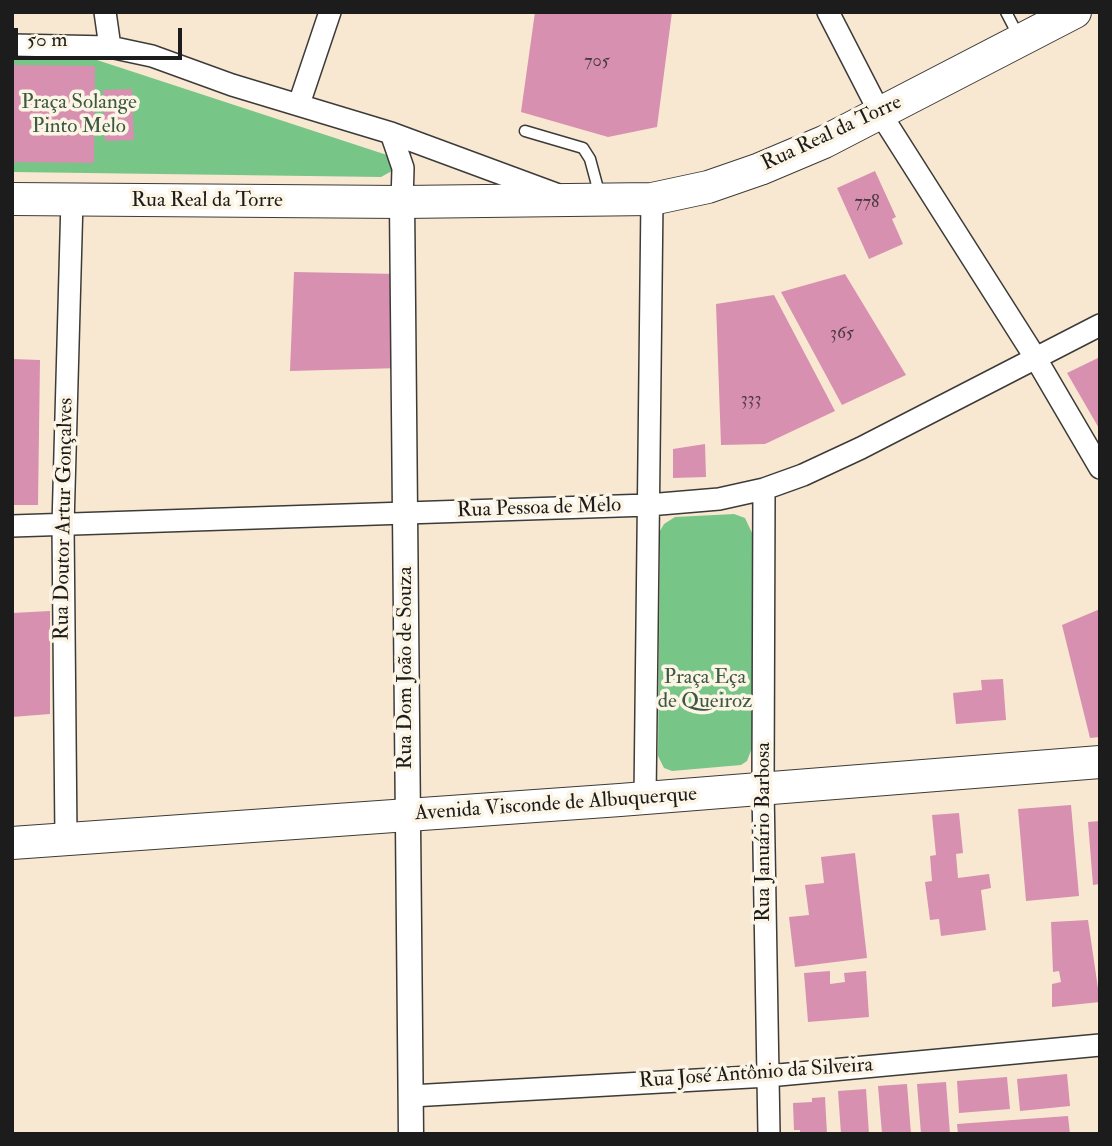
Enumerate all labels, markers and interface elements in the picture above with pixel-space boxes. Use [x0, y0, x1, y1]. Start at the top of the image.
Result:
scale bar [18, 14, 186, 58]
text: 50 m [27, 26, 68, 53]
house number: 705 [584, 51, 610, 73]
park label: Praça Solange Pinto Melo [21, 90, 137, 140]
street label: Rua Real da Torre [758, 91, 906, 177]
street label: Rua Real da Torre [131, 188, 283, 214]
house number: 778 [855, 192, 879, 214]
house number: 365 [830, 323, 854, 345]
house number: 333 [741, 389, 761, 411]
street label: Rua Doutor Artur Gonçalves [50, 397, 80, 641]
street label: Rua Pessoa de Melo [456, 494, 622, 524]
street label: Rua Dom João de Souza [393, 566, 419, 770]
park label: Praça Eça de Queiroz [658, 665, 752, 715]
street label: Rua Januário Barbosa [751, 742, 777, 922]
street label: Avenida Visconde de Albuquerque [414, 783, 698, 827]
street label: Rua José Antônio da Silveira [638, 1053, 874, 1095]

